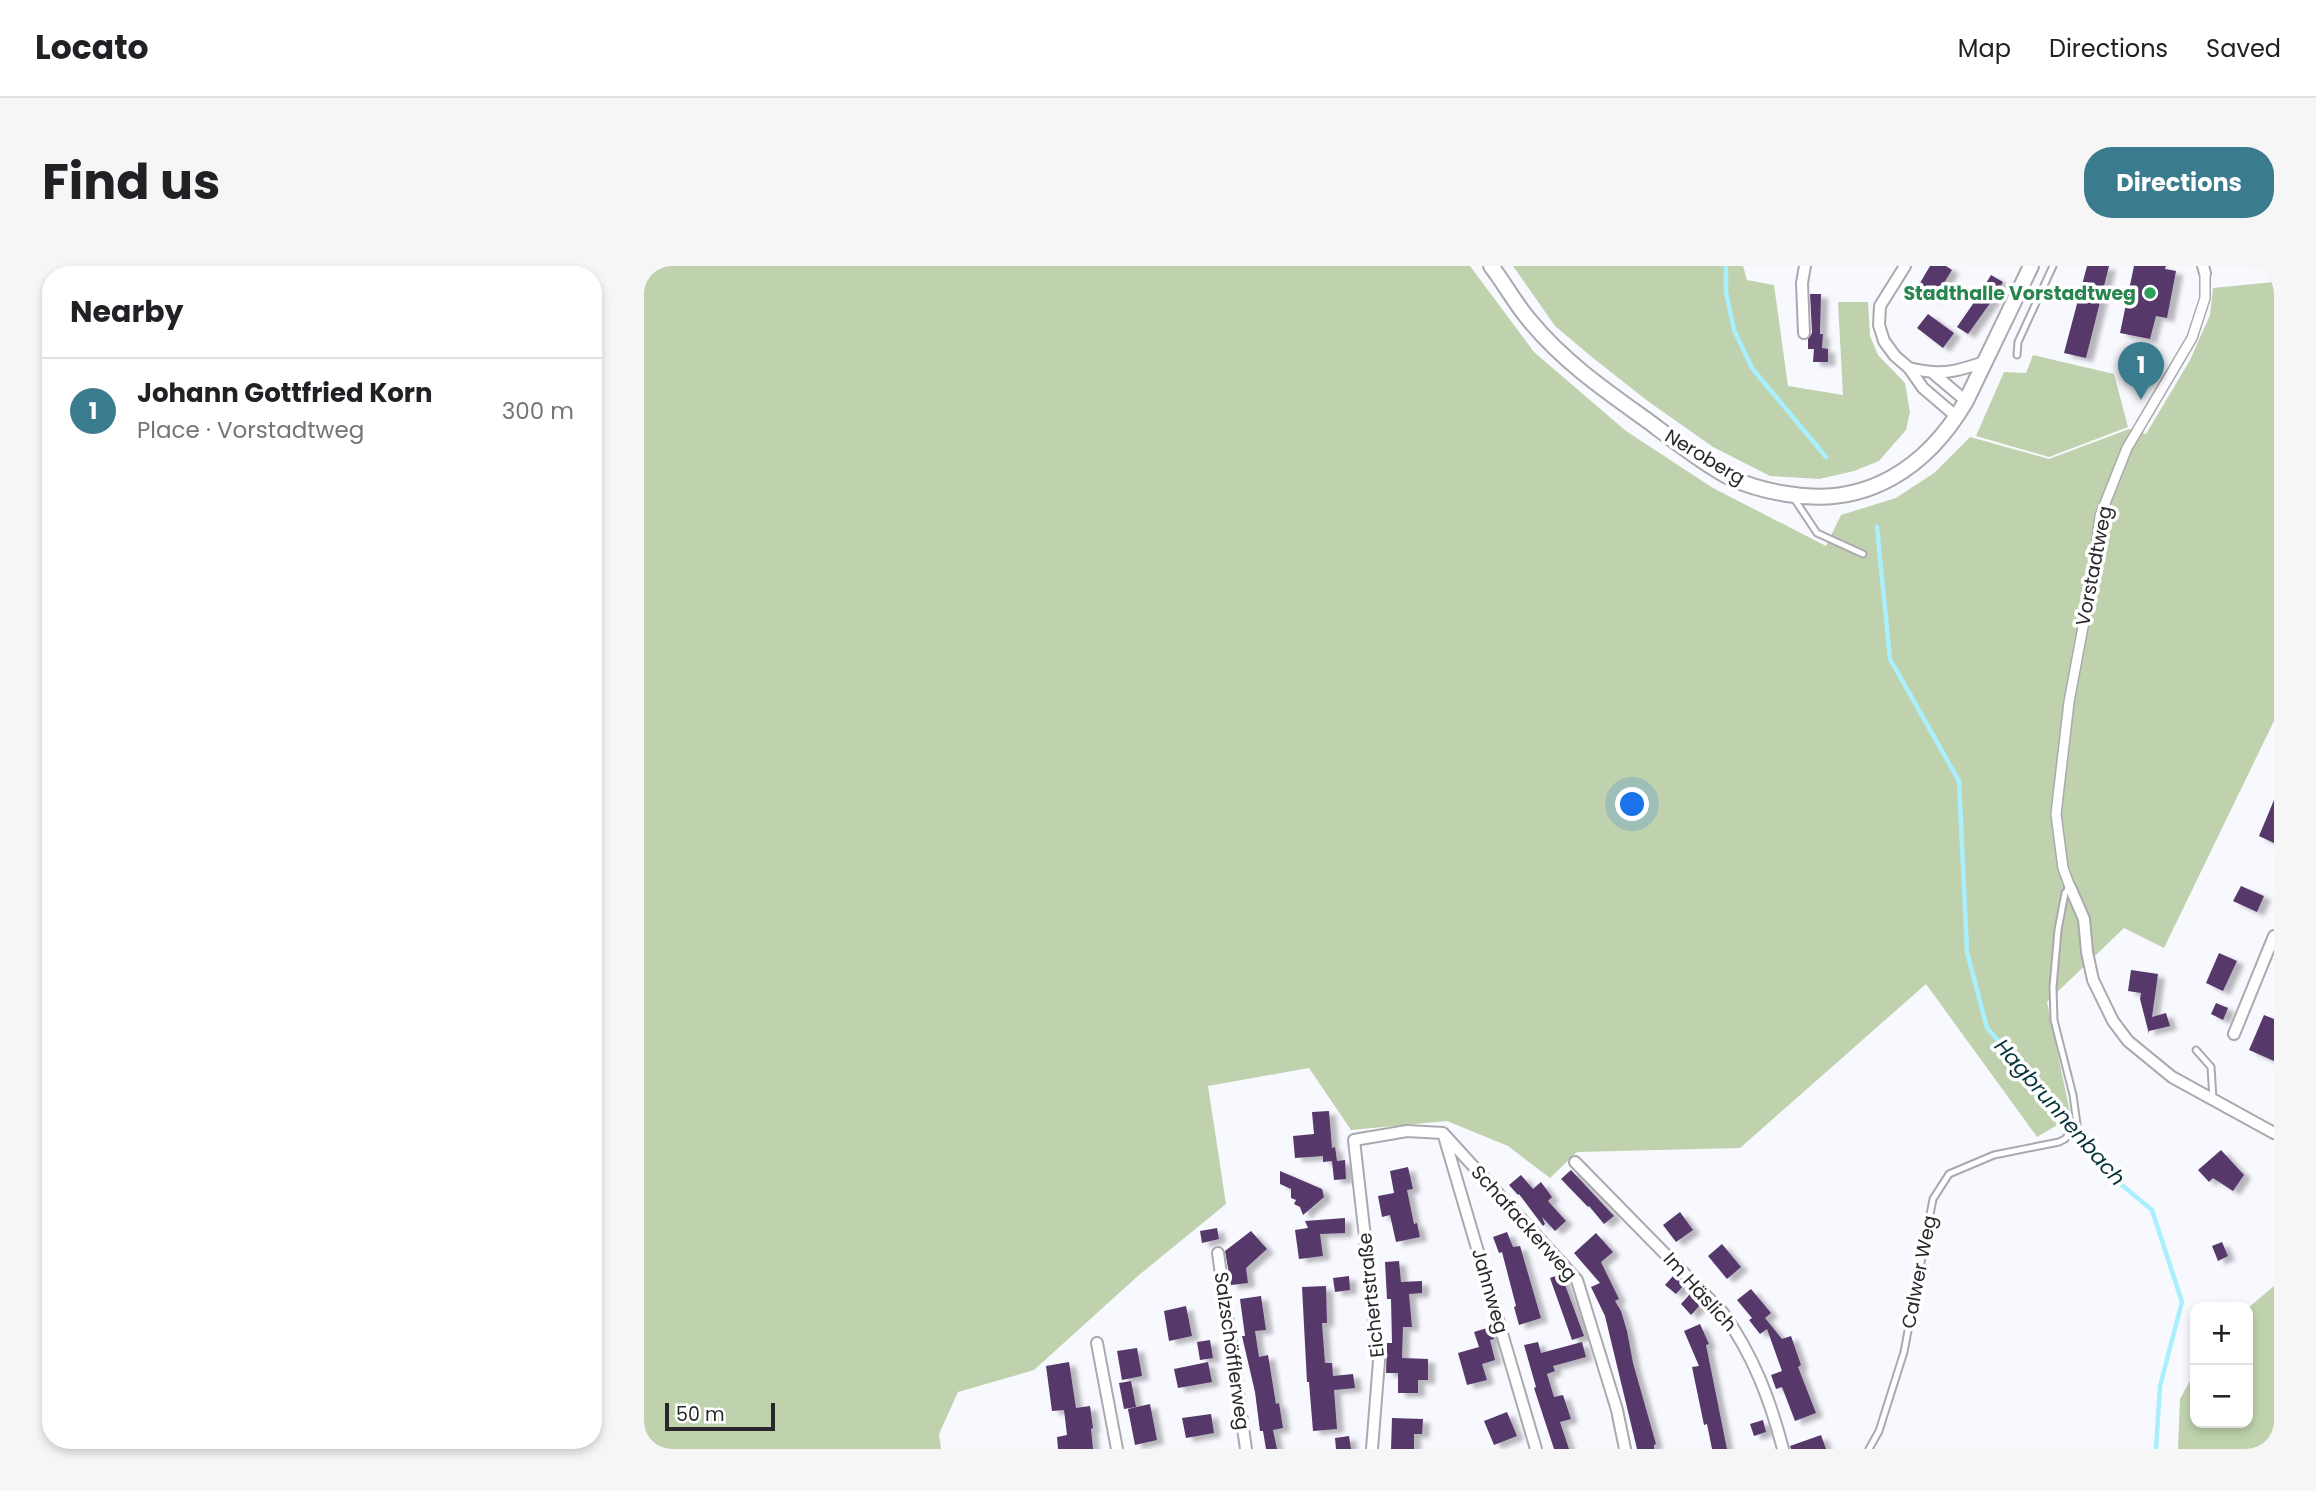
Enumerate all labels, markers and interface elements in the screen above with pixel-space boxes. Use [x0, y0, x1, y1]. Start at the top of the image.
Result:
text: Locato [35, 24, 149, 71]
text: Map [1958, 32, 2011, 65]
text: Directions [2049, 32, 2168, 65]
text: Saved [2206, 32, 2281, 65]
button: Directions [2084, 147, 2274, 218]
text: Find us [42, 148, 220, 216]
place label: Stadthalle Vorstadtweg [1903, 280, 2136, 307]
marker: Stadthalle Vorstadtweg [2142, 285, 2158, 301]
text: Nearby [70, 290, 184, 333]
pin: 1 [2118, 342, 2164, 400]
text: Johann Gottfried Korn [137, 375, 433, 411]
text: 1 [89, 395, 97, 427]
text: 300 m [502, 395, 574, 427]
text: Place · Vorstadtweg [137, 414, 364, 446]
street label: Neroberg [1660, 423, 1750, 491]
street label: Vorstadtweg [2069, 504, 2119, 628]
your location [1615, 787, 1649, 821]
water label: Hagbrunnenbach [1988, 1032, 2132, 1192]
street label: Schafackerweg [1465, 1159, 1583, 1287]
street label: Calwer Weg [1895, 1213, 1943, 1331]
street label: Eichertstraße [1351, 1231, 1391, 1359]
street label: Jahnweg [1465, 1245, 1515, 1337]
street label: Im Häslich [1657, 1246, 1743, 1338]
street label: Salzschöfflerweg [1208, 1270, 1256, 1432]
map controls [2190, 1302, 2253, 1428]
button: + [2190, 1302, 2253, 1365]
button: − [2190, 1365, 2253, 1428]
scale bar [665, 1400, 775, 1432]
text: 50 m [676, 1401, 725, 1428]

